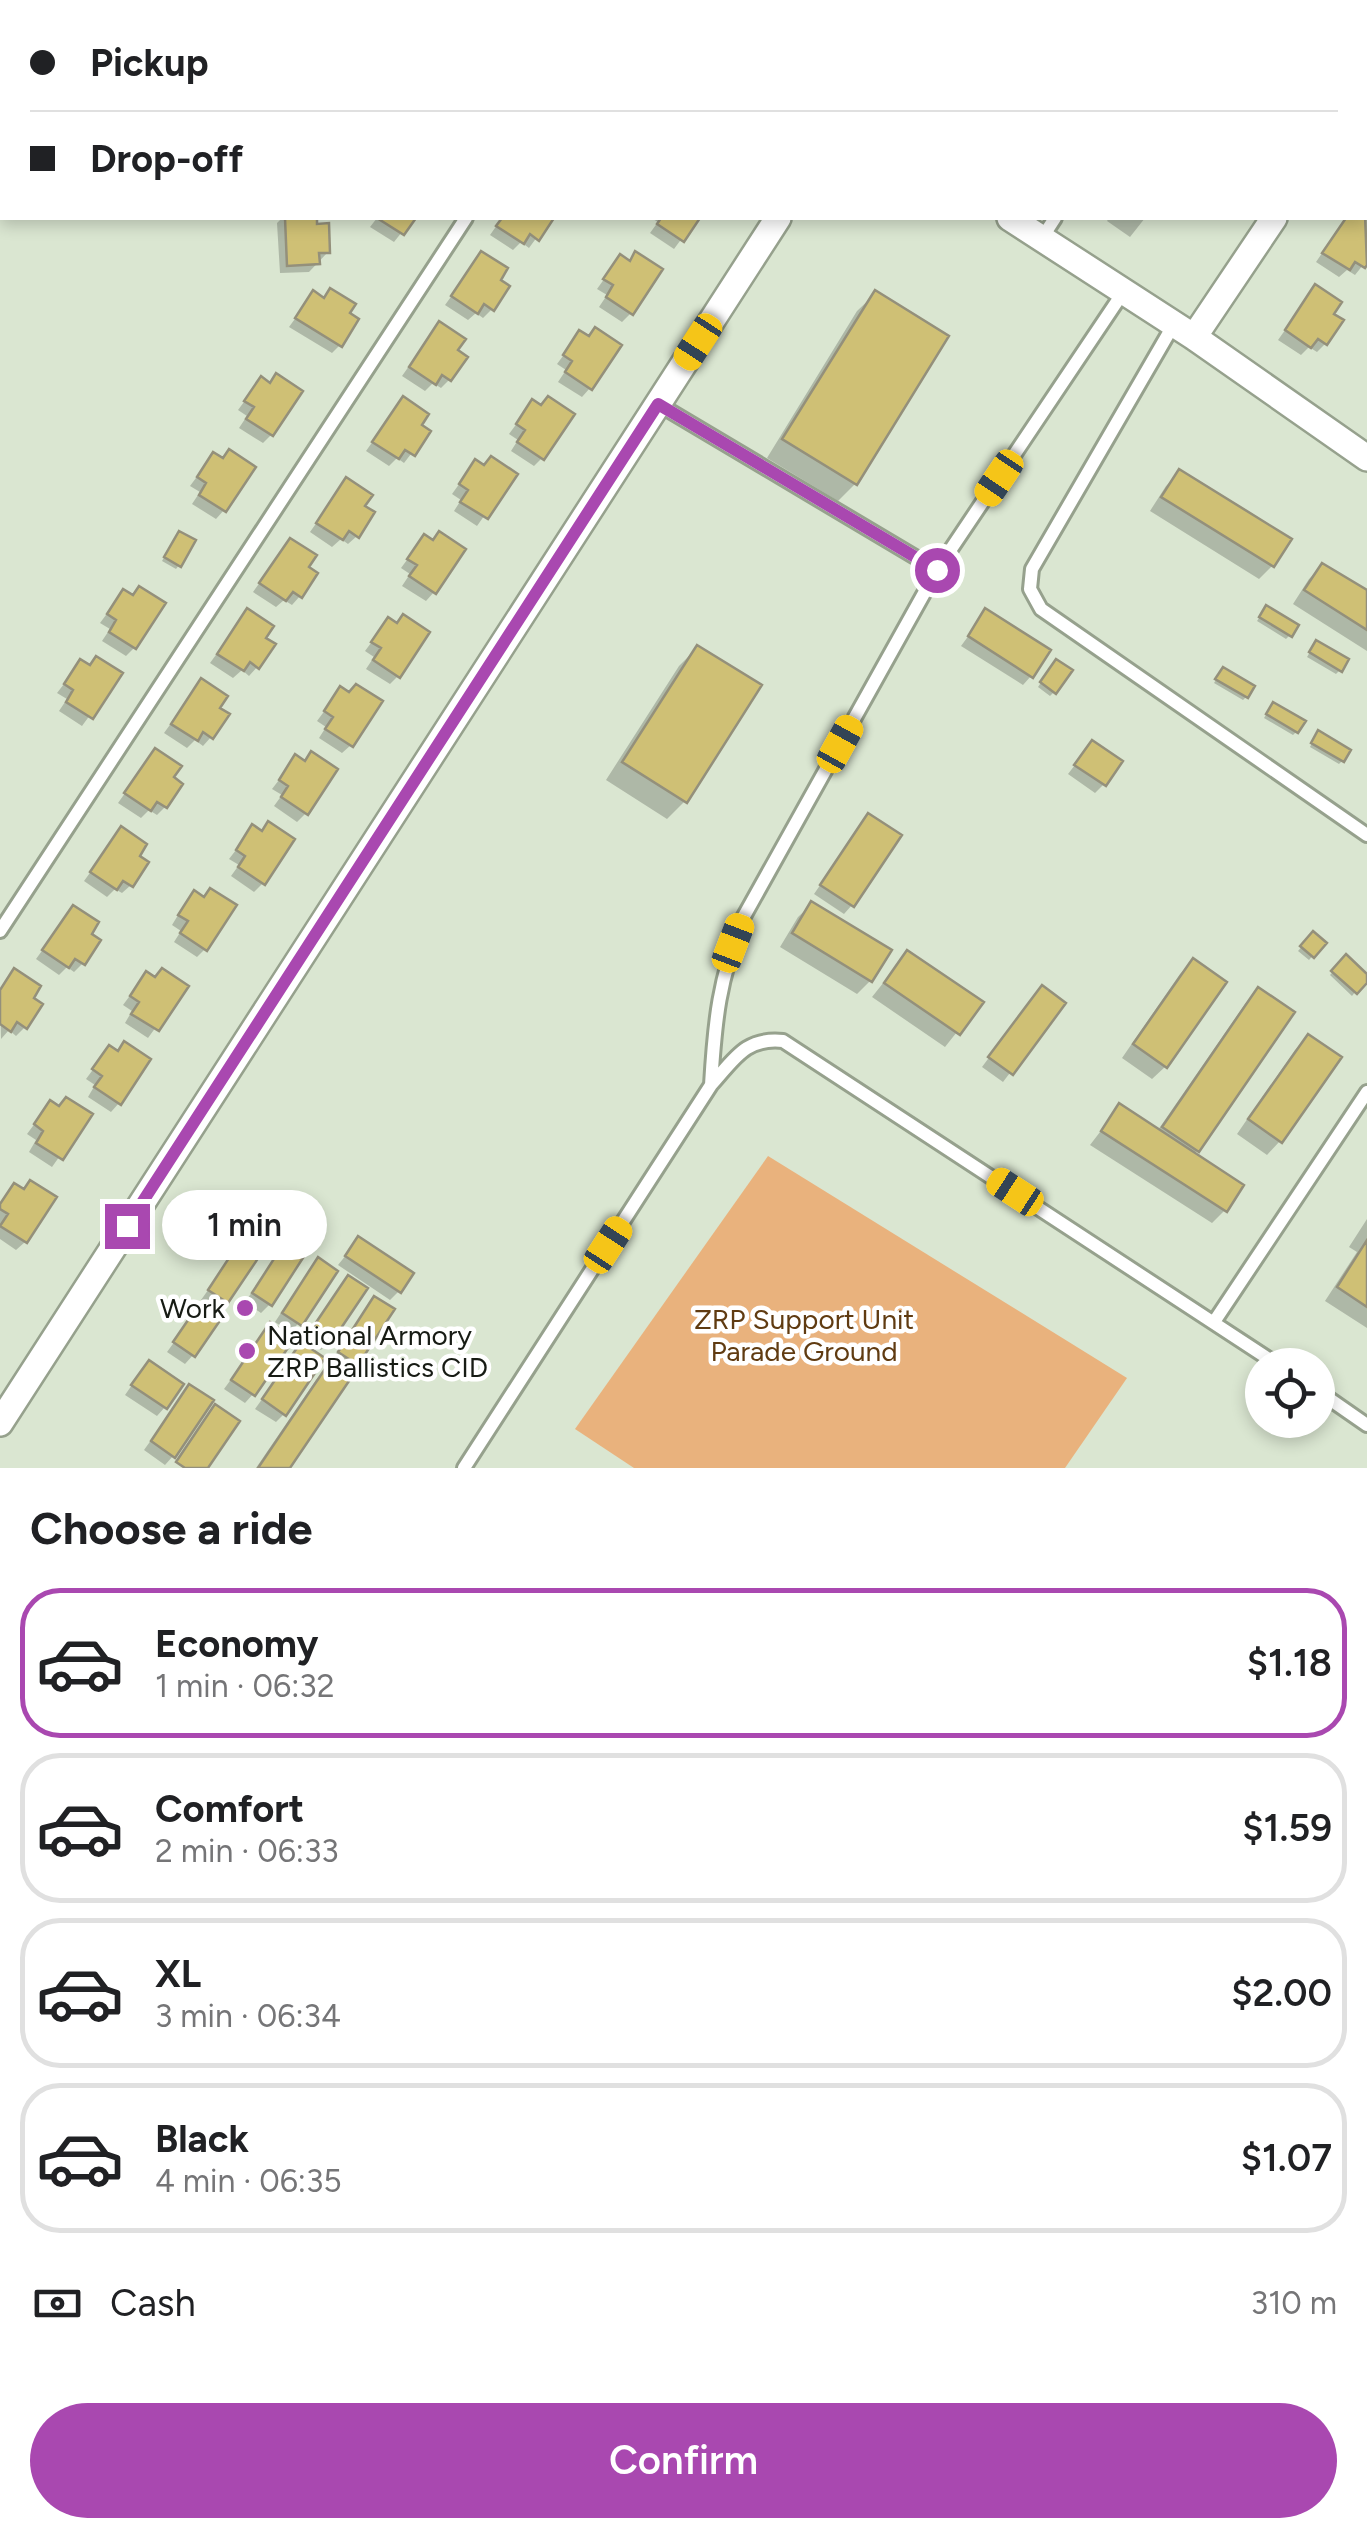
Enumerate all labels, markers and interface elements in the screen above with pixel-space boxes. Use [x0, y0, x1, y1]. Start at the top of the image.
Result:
text: Pickup [90, 40, 208, 86]
text: Drop-off [90, 136, 243, 182]
car [669, 309, 727, 375]
car [970, 445, 1028, 511]
route start [915, 548, 960, 593]
car [812, 710, 868, 778]
car [708, 910, 758, 976]
car [982, 1163, 1048, 1221]
callout: 1 min [162, 1191, 327, 1261]
route end [105, 1204, 150, 1249]
text: 1 min [207, 1206, 282, 1244]
car [579, 1212, 637, 1278]
place label: Work [160, 1291, 225, 1325]
marker: Work [234, 1297, 256, 1319]
park label: ZRP Support Unit Parade Ground [694, 1302, 914, 1368]
place label: National Armory ZRP Ballistics CID [267, 1318, 488, 1384]
marker: National Armory ZRP Ballistics CID [236, 1340, 258, 1362]
map controls [1245, 1348, 1335, 1438]
button: locate [1245, 1348, 1335, 1438]
text: Choose a ride [30, 1501, 312, 1555]
icon: car [35, 1618, 125, 1708]
text: Economy [155, 1621, 318, 1667]
text: $1.18 [1247, 1640, 1332, 1686]
text: 1 min · 06:32 [155, 1667, 335, 1705]
icon: car [35, 1783, 125, 1873]
text: Comfort [155, 1786, 304, 1832]
text: $1.59 [1242, 1805, 1332, 1851]
text: 2 min · 06:33 [155, 1832, 339, 1870]
icon: car [35, 1948, 125, 2038]
text: XL [155, 1951, 201, 1997]
text: $2.00 [1231, 1970, 1332, 2016]
text: 3 min · 06:34 [155, 1997, 341, 2035]
icon: car [35, 2113, 125, 2203]
text: Black [155, 2116, 249, 2162]
text: $1.07 [1241, 2135, 1332, 2181]
text: 4 min · 06:35 [155, 2162, 342, 2200]
icon: cash [30, 2276, 85, 2331]
text: Cash [110, 2280, 196, 2326]
text: 310 m [1251, 2284, 1337, 2322]
button: Confirm [30, 2403, 1337, 2518]

